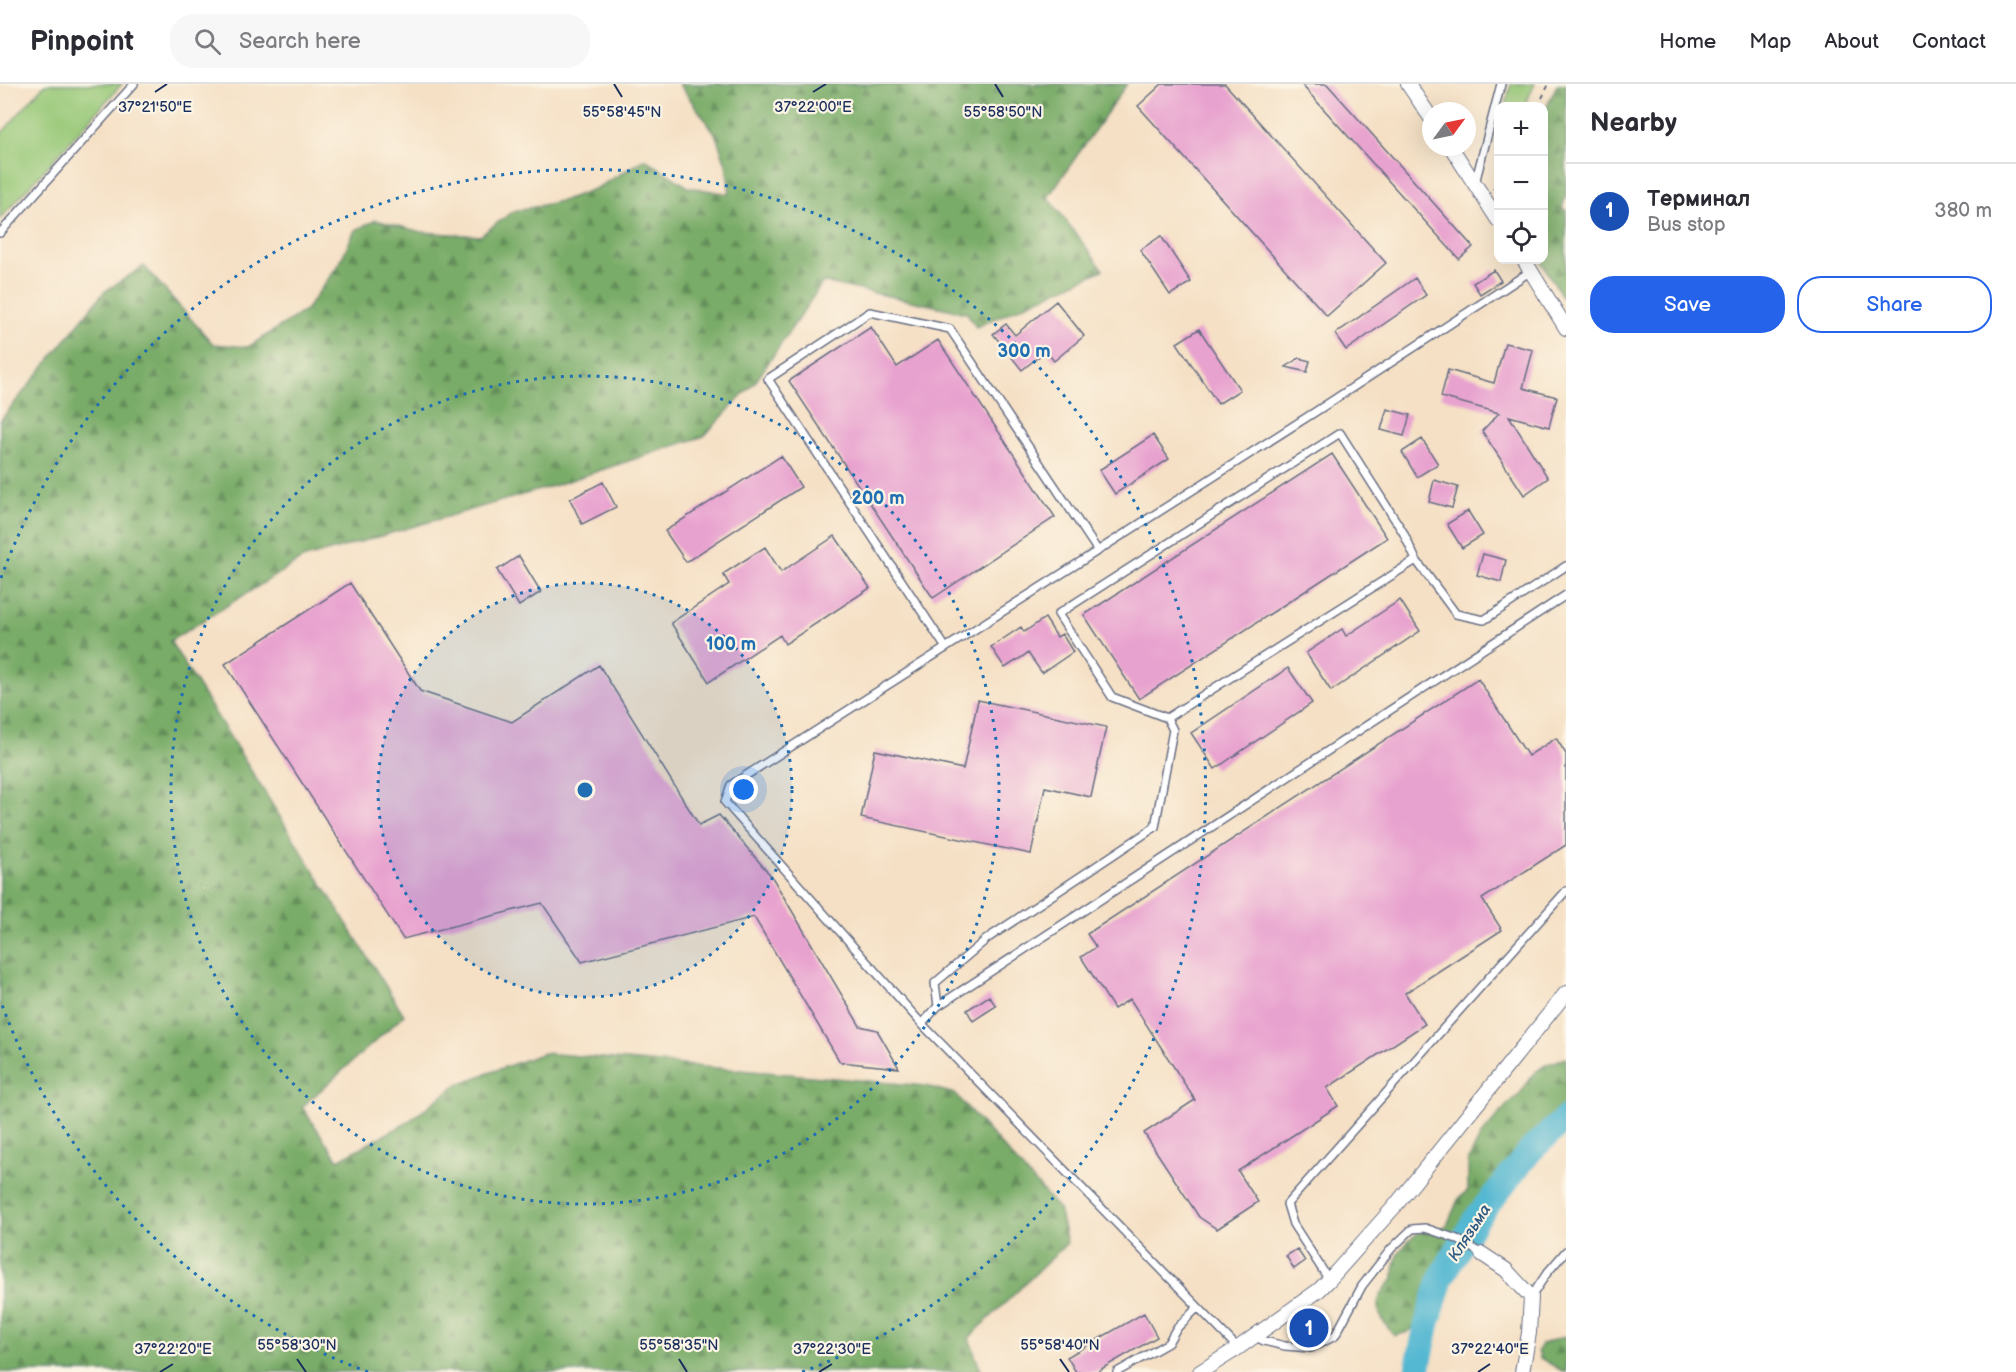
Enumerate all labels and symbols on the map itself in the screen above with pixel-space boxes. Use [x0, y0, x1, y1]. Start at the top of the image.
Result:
text: 37°21'50"E [118, 98, 192, 117]
text: 37°22'00"E [774, 98, 852, 117]
north arrow [1422, 102, 1476, 156]
text: 55°58'45"N [582, 103, 662, 122]
text: 55°58'50"N [964, 103, 1042, 122]
text: 300 m [997, 341, 1051, 362]
text: 200 m [851, 488, 905, 509]
text: 100 m [706, 634, 756, 655]
your location [729, 775, 758, 804]
centre of rings [575, 780, 595, 800]
water label: Клязьма [1445, 1201, 1495, 1265]
pin: 1 [1290, 1306, 1328, 1350]
text: 55°58'30"N [257, 1336, 337, 1355]
text: 55°58'35"N [639, 1336, 719, 1355]
text: 55°58'40"N [1020, 1336, 1100, 1355]
text: 37°22'20"E [134, 1340, 212, 1359]
text: 37°22'30"E [793, 1340, 871, 1359]
text: 37°22'40"E [1451, 1340, 1529, 1359]

